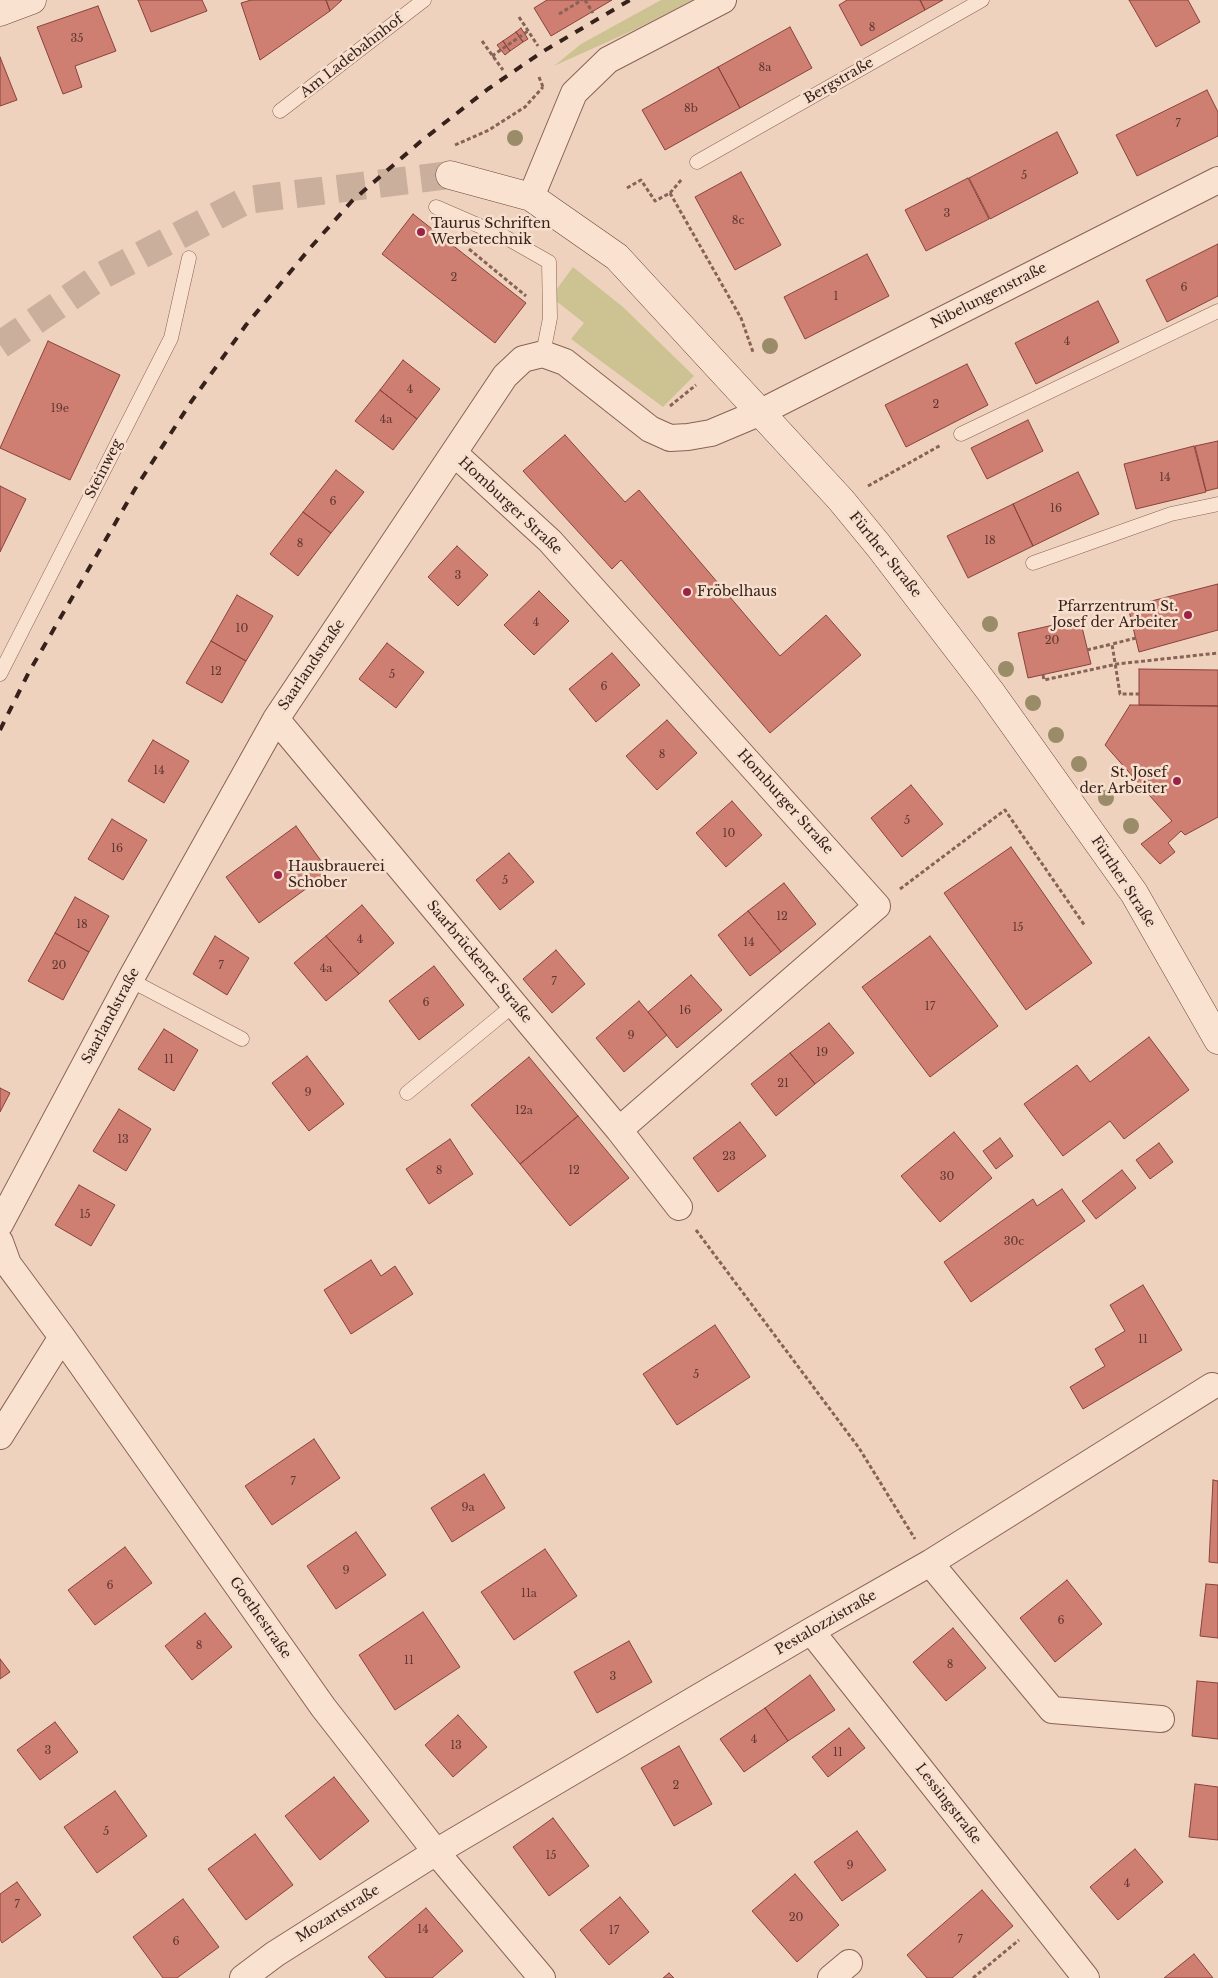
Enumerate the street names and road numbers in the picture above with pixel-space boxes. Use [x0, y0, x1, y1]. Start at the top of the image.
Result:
street label: Am Ladebahnhof [297, 11, 407, 101]
street label: Bergstraße [801, 54, 877, 108]
street label: Nibelungenstraße [928, 260, 1050, 332]
street label: Steinweg [82, 436, 126, 502]
street label: Homburger Straße [455, 454, 565, 558]
street label: Fürther Straße [845, 509, 925, 601]
street label: Saarlandstraße [275, 616, 349, 714]
street label: Homburger Straße [734, 746, 836, 858]
street label: Fürther Straße [1087, 833, 1159, 931]
street label: Saarbrückener Straße [423, 897, 535, 1027]
street label: Saarlandstraße [79, 965, 143, 1067]
street label: Goethestraße [226, 1574, 294, 1662]
street label: Pestalozzistraße [772, 1587, 880, 1659]
street label: Lessingstraße [911, 1760, 985, 1848]
street label: Mozartstraße [293, 1882, 383, 1946]

